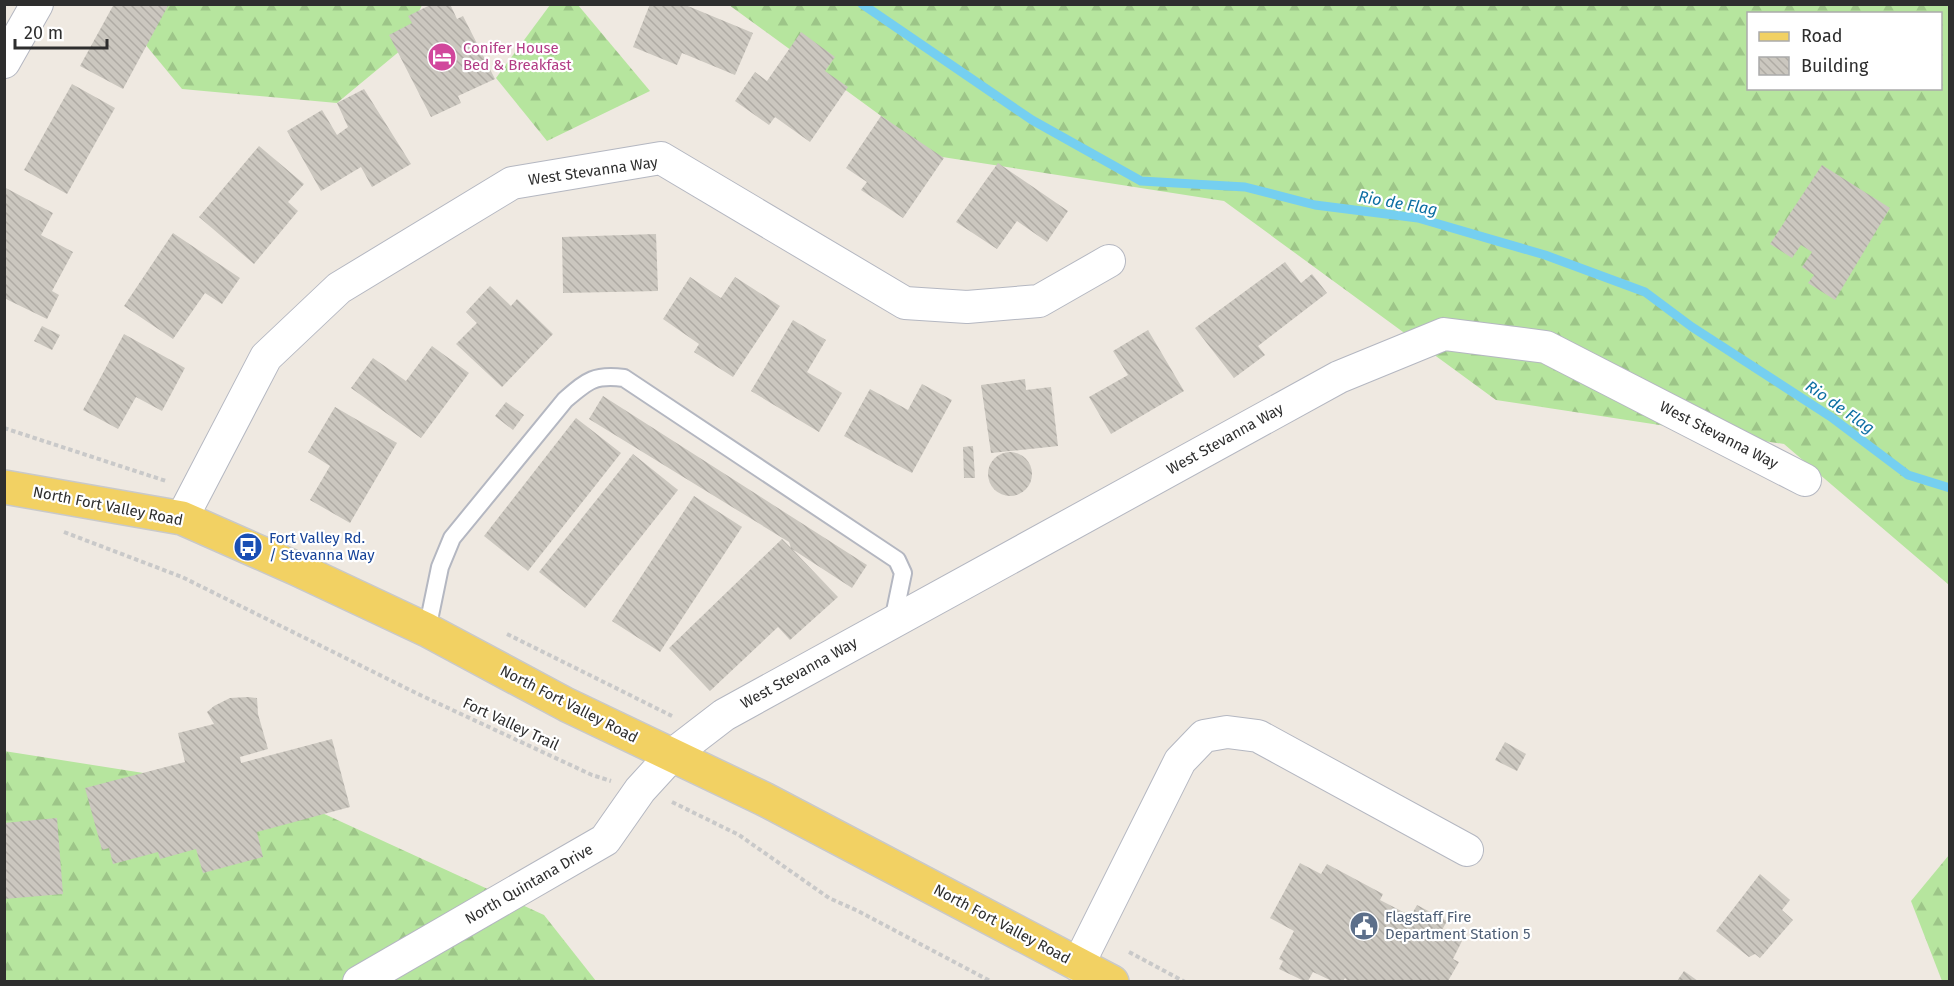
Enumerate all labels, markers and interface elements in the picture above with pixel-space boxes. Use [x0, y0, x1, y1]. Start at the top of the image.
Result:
scale bar [15, 12, 106, 50]
legend [1747, 12, 1942, 90]
text: 20 m [24, 22, 63, 44]
text: Road [1801, 25, 1843, 47]
place label: Conifer House Bed & Breakfast [463, 39, 572, 74]
hotel icon: Conifer House Bed & Breakfast [426, 41, 458, 73]
text: Building [1801, 55, 1869, 77]
street label: West Stevanna Way [527, 153, 660, 189]
water label: Rio de Flag [1357, 187, 1439, 219]
water label: Rio de Flag [1802, 376, 1878, 438]
street label: West Stevanna Way [1657, 397, 1782, 473]
street label: West Stevanna Way [1164, 399, 1287, 479]
street label: North Fort Valley Road [32, 483, 184, 529]
place label: Fort Valley Rd. / Stevanna Way [269, 529, 375, 564]
bus stop icon: Fort Valley Rd. / Stevanna Way [232, 531, 264, 563]
street label: West Stevanna Way [738, 633, 861, 713]
street label: North Fort Valley Road [497, 661, 641, 747]
street label: Fort Valley Trail [460, 694, 563, 754]
street label: North Quintana Drive [462, 840, 596, 928]
street label: North Fort Valley Road [931, 880, 1073, 968]
place label: Flagstaff Fire Department Station 5 [1385, 908, 1531, 943]
public building icon: Flagstaff Fire Department Station 5 [1348, 910, 1380, 942]

